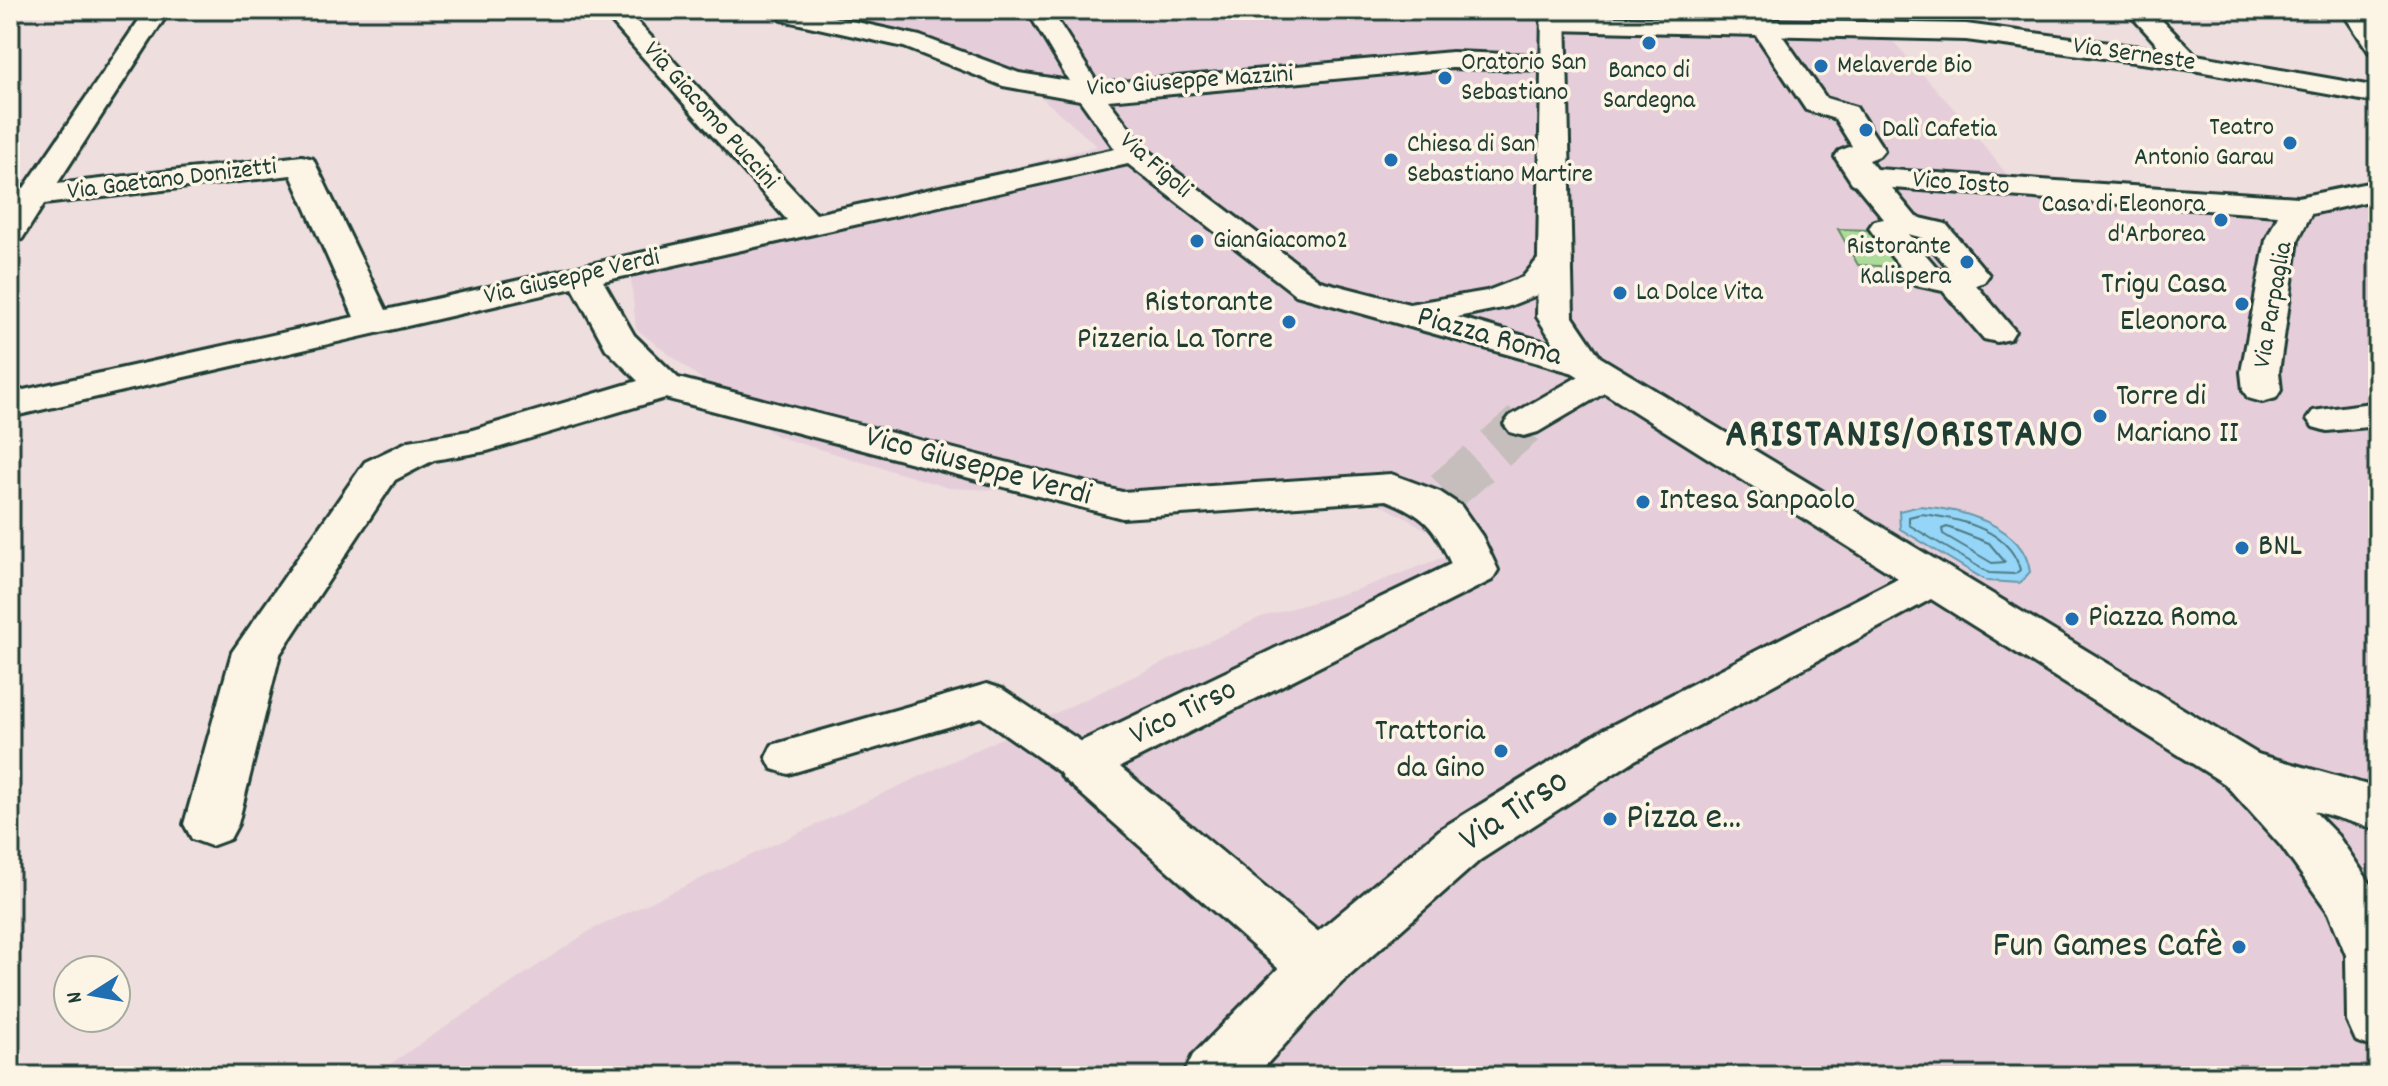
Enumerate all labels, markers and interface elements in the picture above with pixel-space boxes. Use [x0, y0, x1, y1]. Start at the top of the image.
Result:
street label: Via Serneste [2070, 28, 2198, 82]
street label: Via Giacomo Puccini [633, 34, 787, 199]
marker: Banco di Sardegna [1640, 34, 1658, 52]
place label: Oratorio San Sebastiano [1461, 45, 1587, 112]
place label: Melaverde Bio [1837, 48, 1972, 85]
place label: Banco di Sardegna [1603, 53, 1696, 120]
street label: Vico Giuseppe Mazzini [1086, 56, 1295, 108]
marker: Melaverde Bio [1812, 57, 1830, 75]
marker: Oratorio San Sebastiano [1436, 69, 1454, 87]
place label: Teatro Antonio Garau [2134, 110, 2274, 177]
place label: Dalì Cafetia [1882, 112, 1998, 149]
marker: Dalì Cafetia [1857, 121, 1875, 139]
street label: Via Figoli [1111, 124, 1200, 208]
place label: Chiesa di San Sebastiano Martire [1407, 127, 1593, 194]
marker: Teatro Antonio Garau [2281, 134, 2299, 152]
street label: Via Gaetano Donizetti [65, 149, 279, 211]
marker: Chiesa di San Sebastiano Martire [1382, 151, 1400, 169]
street label: Vico Iosto [1911, 162, 2011, 206]
place label: Casa di Eleonora d'Arborea [2042, 187, 2206, 254]
marker: Casa di Eleonora d'Arborea [2212, 211, 2230, 229]
place label: GianGiacomo2 [1213, 223, 1348, 260]
place label: Ristorante Kalispera [1847, 229, 1952, 296]
marker: GianGiacomo2 [1188, 232, 1206, 250]
street label: Via Parpaglia [2245, 238, 2303, 371]
street label: Via Giuseppe Verdi [481, 240, 664, 316]
marker: Ristorante Kalispera [1958, 253, 1976, 271]
place label: Trigu Casa Eleonora [2101, 263, 2227, 346]
place label: La Dolce Vita [1636, 275, 1764, 312]
place label: Ristorante Pizzeria La Torre [1077, 281, 1273, 364]
marker: La Dolce Vita [1611, 284, 1629, 302]
street label: Piazza Roma [1411, 295, 1568, 381]
marker: Trigu Casa Eleonora [2233, 295, 2251, 313]
marker: Ristorante Pizzeria La Torre [1280, 313, 1298, 331]
place label: Torre di Mariano II [2116, 375, 2239, 458]
marker: Torre di Mariano II [2091, 407, 2109, 425]
district label: ARISTANIS/ORISTANO [1725, 409, 2085, 466]
street label: Vico Giuseppe Verdi [860, 416, 1096, 520]
place label: Intesa Sanpaolo [1659, 479, 1855, 525]
marker: Intesa Sanpaolo [1634, 493, 1652, 511]
place label: BNL [2258, 525, 2302, 571]
marker: BNL [2233, 539, 2251, 557]
place label: Piazza Roma [2088, 596, 2238, 642]
marker: Piazza Roma [2063, 610, 2081, 628]
street label: Vico Tirso [1123, 668, 1245, 760]
place label: Trattoria da Gino [1375, 710, 1486, 793]
marker: Trattoria da Gino [1492, 742, 1510, 760]
street label: Via Tirso [1449, 756, 1581, 868]
place label: Pizza e... [1626, 792, 1741, 847]
marker: Pizza e... [1601, 810, 1619, 828]
place label: Fun Games Cafè [1993, 920, 2223, 975]
marker: Fun Games Cafè [2230, 938, 2248, 956]
north arrow [52, 954, 132, 1034]
text: N [60, 989, 92, 1005]

